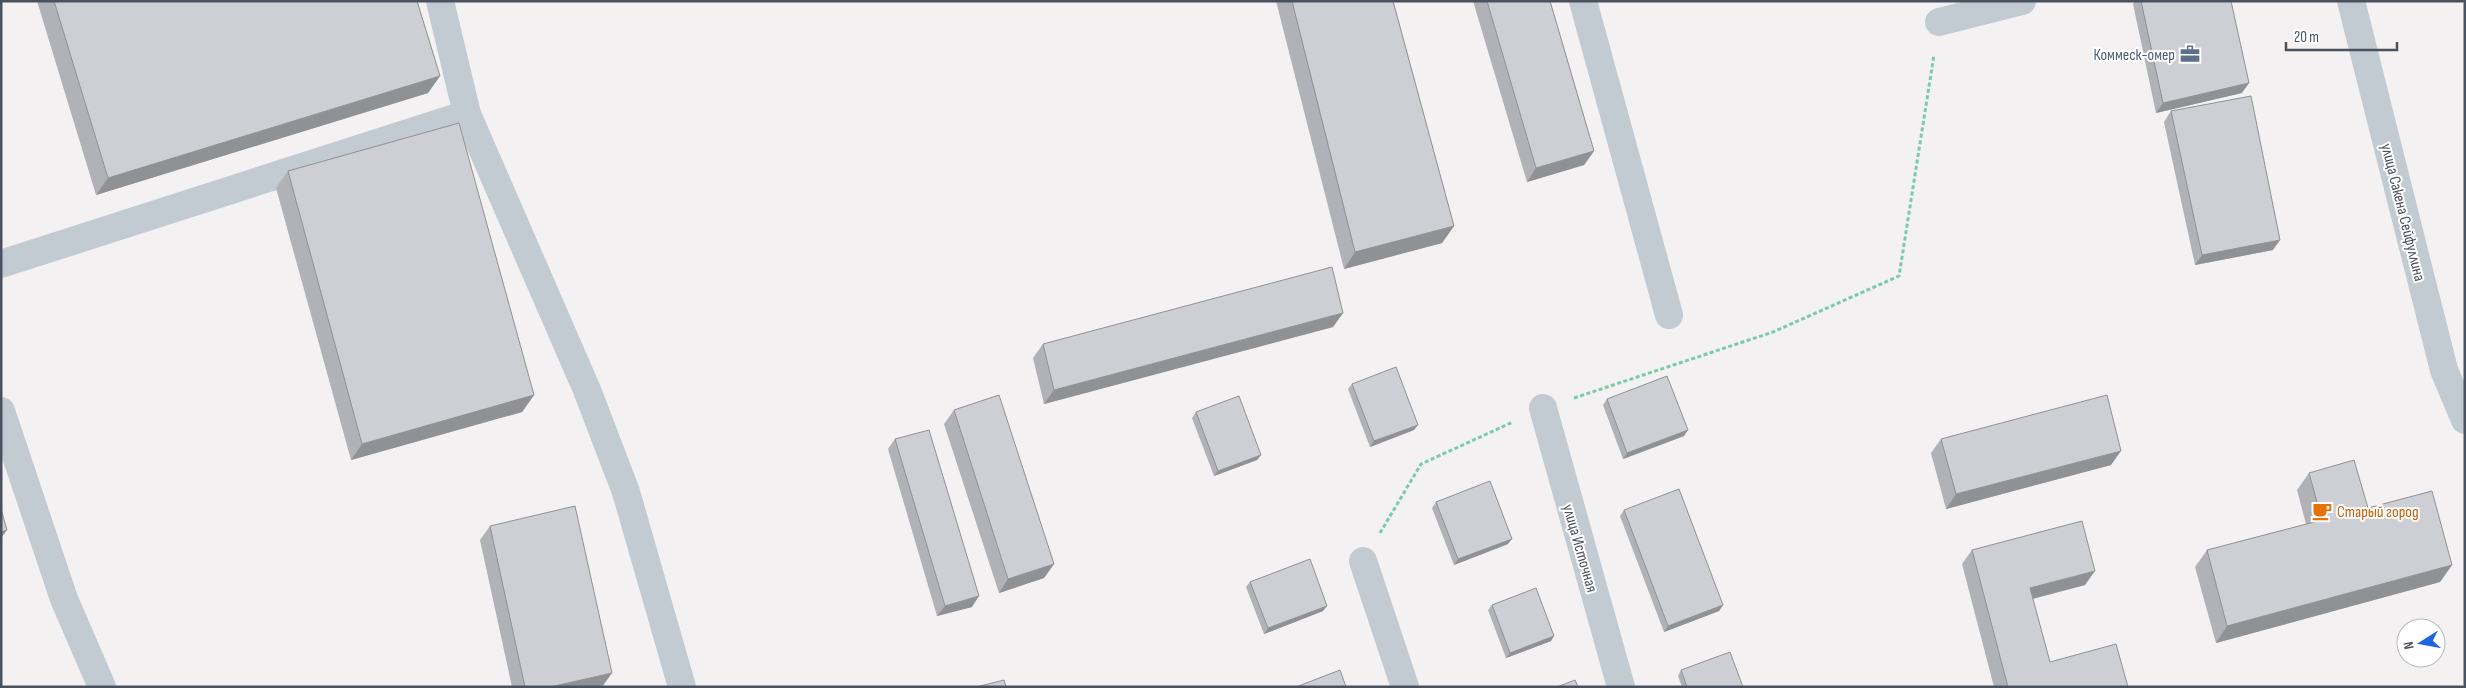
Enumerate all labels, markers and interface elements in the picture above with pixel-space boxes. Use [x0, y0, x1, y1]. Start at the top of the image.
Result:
scale bar [2286, 20, 2397, 52]
text: 20 m [2294, 28, 2319, 47]
office icon: Коммеск-омер [2179, 43, 2201, 65]
place label: Коммеск-омер [2093, 46, 2175, 65]
street label: улица Сакена Сейфуллина [2376, 141, 2429, 283]
cafe icon: Старый город [2311, 500, 2333, 522]
street label: улица Источная [1558, 502, 1601, 595]
place label: Старый город [2337, 503, 2419, 522]
north arrow [2396, 618, 2446, 668]
text: N [2400, 640, 2418, 651]

